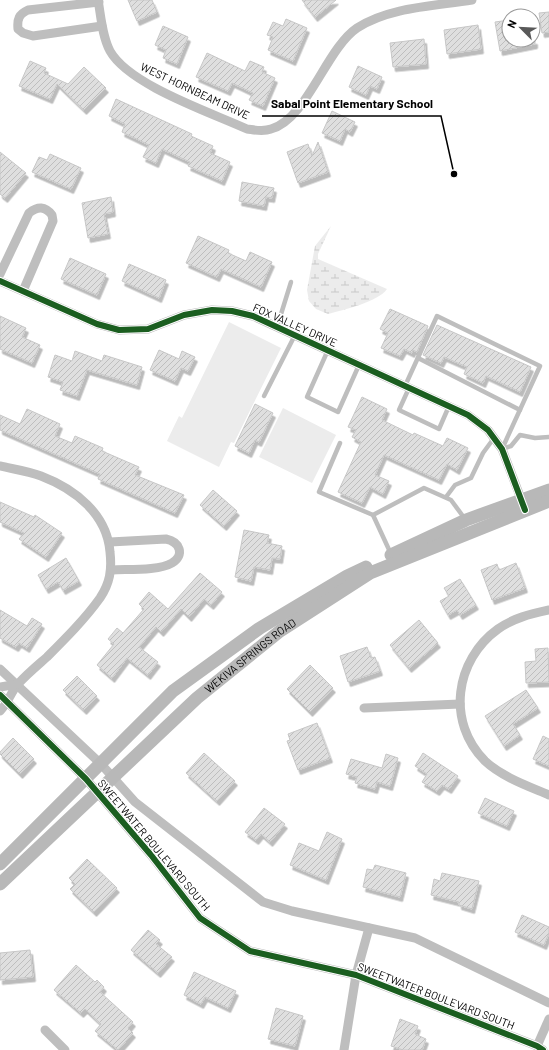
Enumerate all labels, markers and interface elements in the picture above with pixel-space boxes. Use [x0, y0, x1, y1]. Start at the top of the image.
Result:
north arrow [501, 8, 541, 48]
text: N [504, 18, 519, 30]
street label: WEST HORNBEAM DRIVE [139, 60, 252, 122]
callout: Sabal Point Elementary School [262, 92, 441, 116]
text: Sabal Point Elementary School [271, 96, 433, 110]
street label: FOX VALLEY DRIVE [251, 300, 340, 349]
street label: WEKIVA SPRINGS ROAD [202, 615, 298, 695]
street label: SWEETWATER BOULEVARD SOUTH [96, 776, 213, 913]
street label: SWEETWATER BOULEVARD SOUTH [356, 959, 517, 1032]

